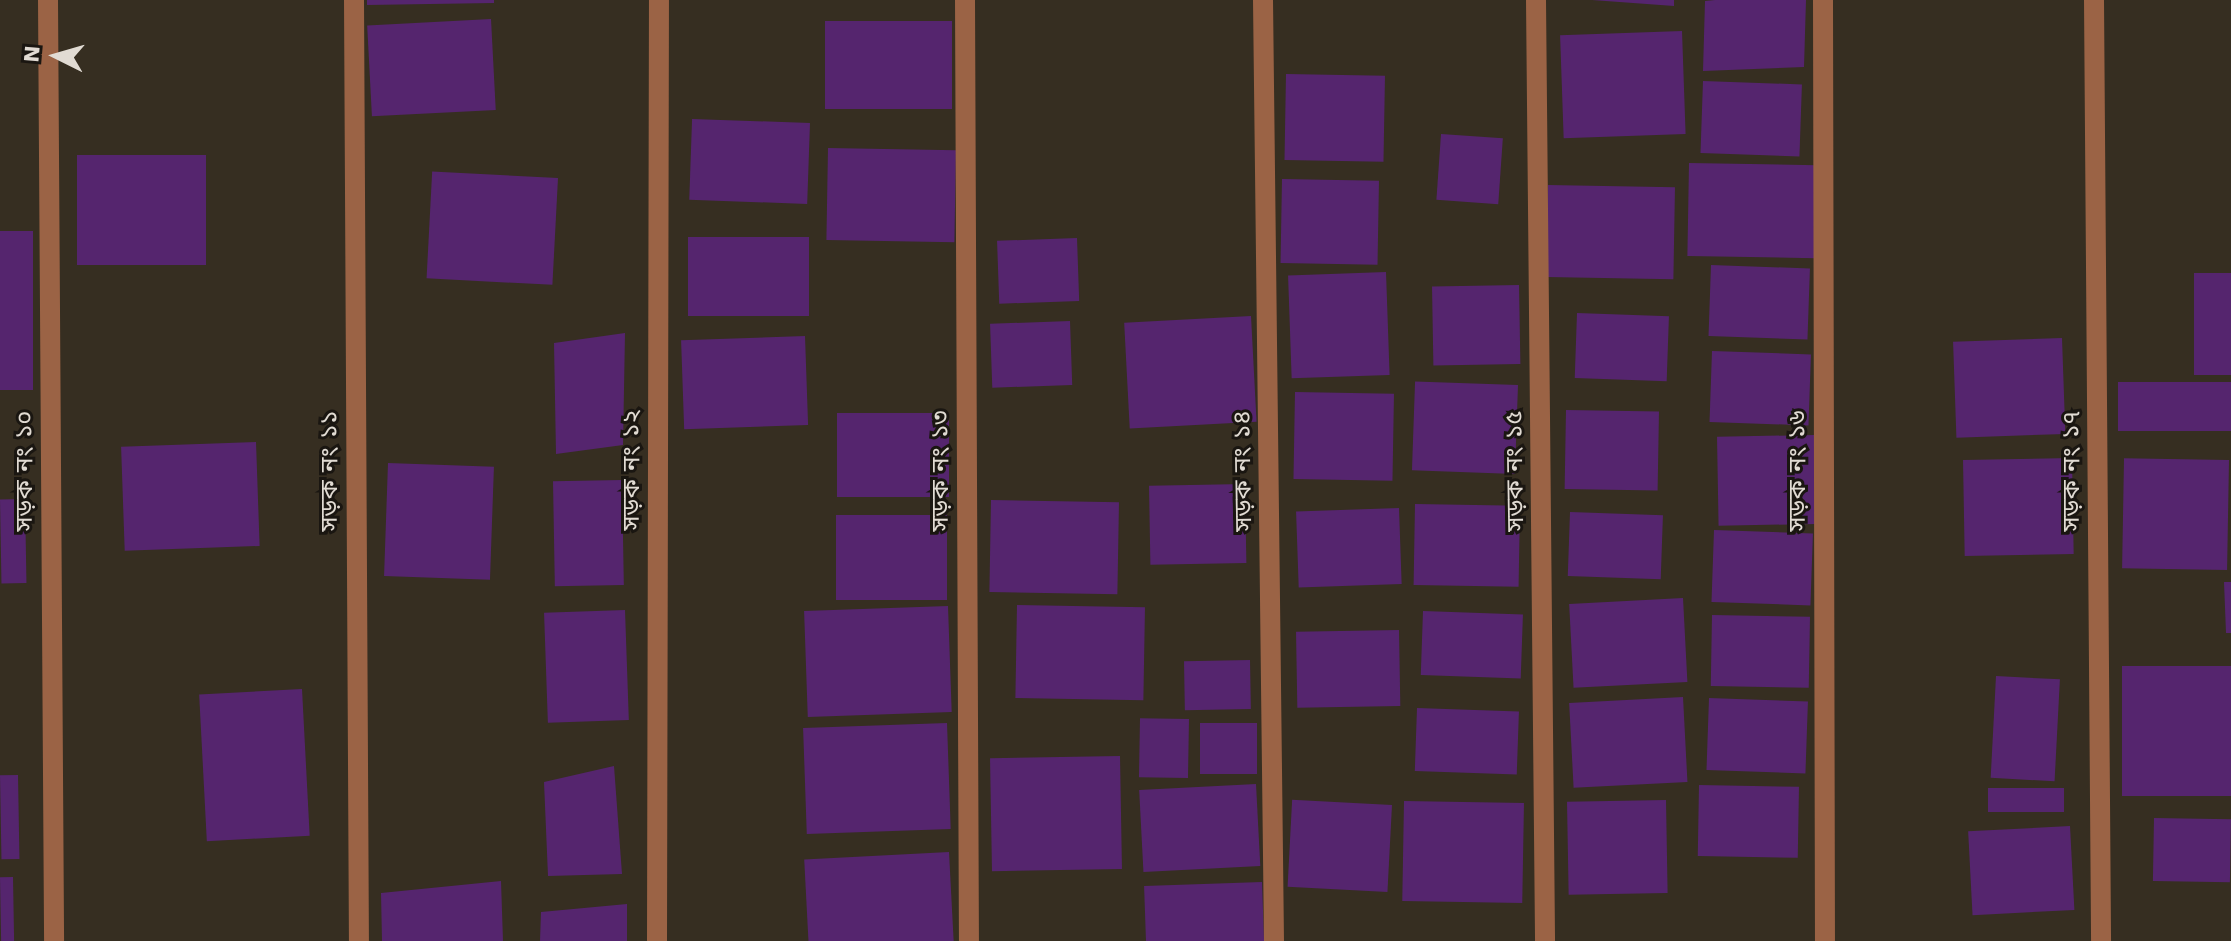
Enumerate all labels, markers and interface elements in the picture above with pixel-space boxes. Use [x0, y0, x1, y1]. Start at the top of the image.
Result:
north arrow [16, 16, 96, 96]
text: N [18, 45, 45, 63]
street label: সড়ক নং ১২ [618, 409, 646, 531]
street label: সড়ক নং ১০ [11, 410, 39, 532]
street label: সড়ক নং ১১ [316, 410, 344, 532]
street label: সড়ক নং ১৩ [927, 410, 955, 532]
street label: সড়ক নং ১৪ [1228, 410, 1258, 532]
street label: সড়ক নং ১৫ [1500, 410, 1530, 532]
street label: সড়ক নং ১৬ [1784, 410, 1812, 532]
street label: সড়ক নং ১৭ [2058, 410, 2086, 532]

